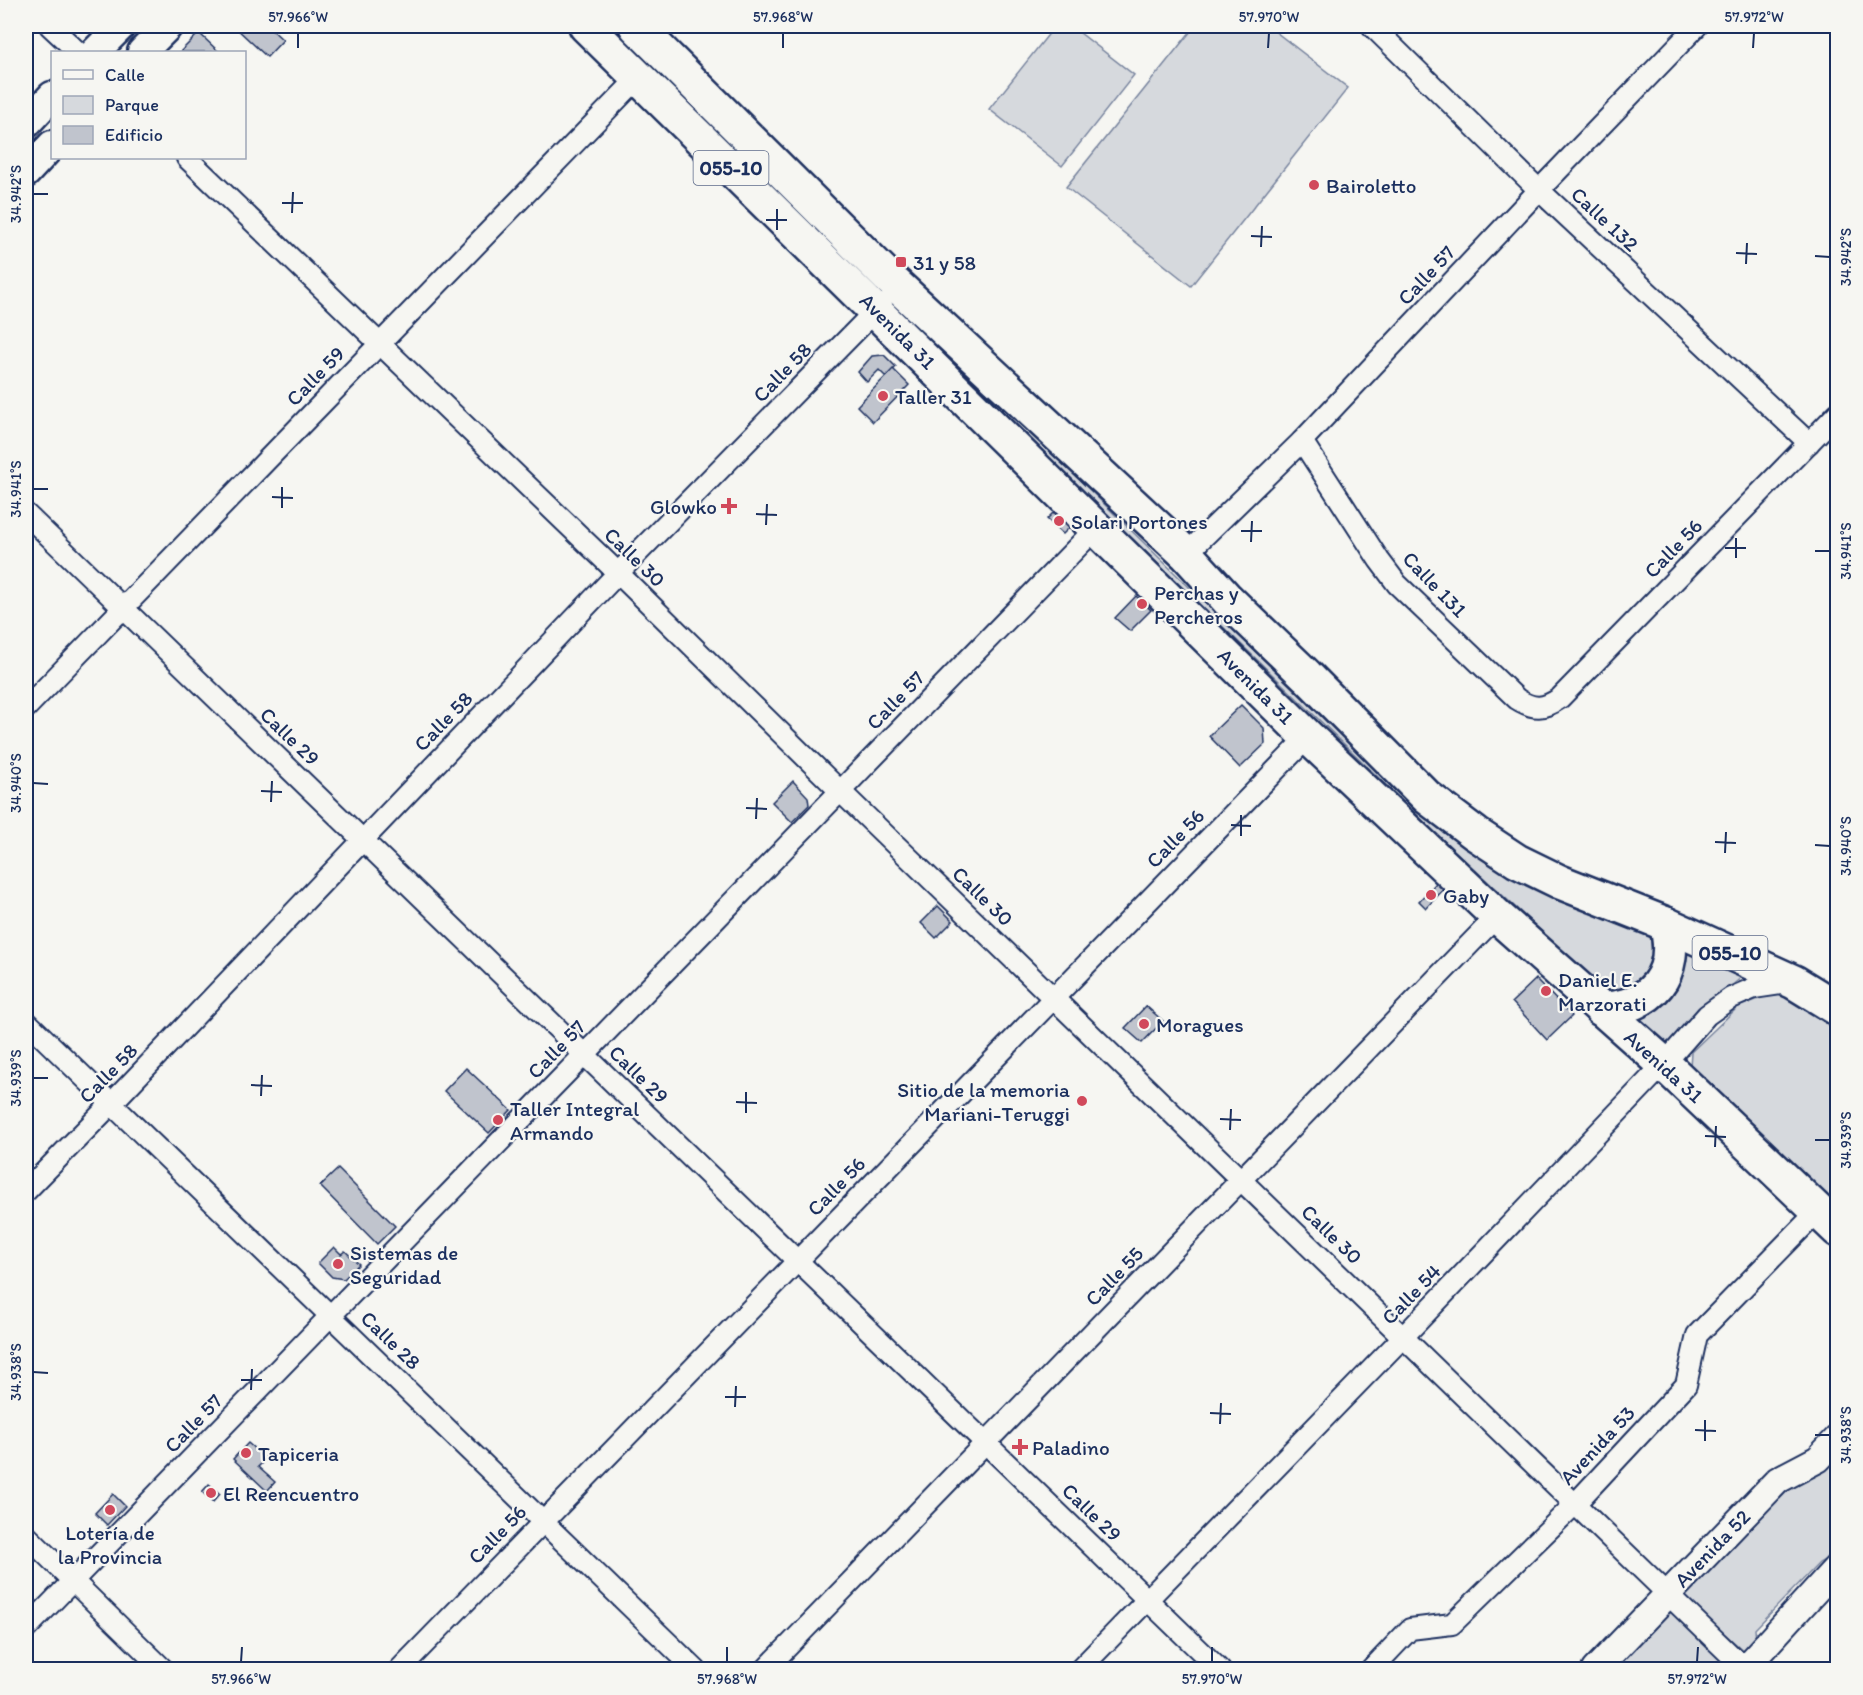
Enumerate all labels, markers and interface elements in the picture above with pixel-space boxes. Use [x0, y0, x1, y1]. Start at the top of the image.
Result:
text: 57.966°W [268, 8, 328, 26]
text: 57.968°W [753, 8, 813, 26]
text: 57.970°W [1239, 8, 1300, 26]
text: 57.972°W [1724, 8, 1784, 26]
legend [51, 51, 246, 159]
text: Calle [105, 64, 145, 86]
text: Parque [105, 94, 159, 116]
text: Edificio [105, 124, 163, 146]
road number: 055-10 [694, 151, 768, 185]
text: 34.942°S [7, 165, 25, 223]
place label: Bairoletto [1326, 173, 1416, 198]
marker: Bairoletto [1307, 178, 1321, 192]
street label: Calle 132 [1566, 181, 1644, 257]
text: 34.942°S [1837, 228, 1855, 286]
street label: Calle 57 [1392, 240, 1460, 310]
place label: 31 y 58 [913, 250, 976, 275]
marker: 31 y 58 [894, 255, 908, 269]
street label: Avenida 31 [855, 288, 942, 375]
street label: Calle 58 [747, 337, 817, 407]
street label: Calle 59 [281, 341, 349, 411]
place label: Taller 31 [895, 384, 972, 409]
marker: Taller 31 [876, 389, 890, 403]
text: 34.941°S [7, 460, 25, 518]
place label: Glowko [650, 494, 717, 519]
marker: Glowko [722, 499, 736, 513]
place label: Solari Portones [1071, 509, 1208, 534]
street label: Calle 56 [1639, 513, 1707, 583]
marker: Solari Portones [1052, 514, 1066, 528]
street label: Calle 30 [599, 522, 671, 592]
text: 34.941°S [1837, 522, 1855, 580]
street label: Calle 131 [1398, 546, 1473, 622]
place label: Perchas y Percheros [1154, 580, 1243, 629]
marker: Perchas y Percheros [1135, 597, 1149, 611]
street label: Avenida 31 [1213, 643, 1300, 730]
street label: Calle 57 [861, 665, 929, 735]
street label: Calle 58 [408, 686, 478, 756]
street label: Calle 29 [255, 702, 325, 770]
text: 34.940°S [7, 753, 25, 813]
street label: Calle 56 [1141, 803, 1209, 873]
text: 34.940°S [1837, 816, 1855, 876]
street label: Calle 30 [947, 861, 1019, 931]
place label: Gaby [1443, 883, 1489, 908]
marker: Gaby [1424, 888, 1438, 902]
road number: 055-10 [1692, 936, 1768, 970]
place label: Daniel E. Marzorati [1558, 967, 1647, 1016]
marker: Daniel E. Marzorati [1539, 984, 1553, 998]
place label: Moragues [1156, 1012, 1244, 1037]
street label: Calle 57 [522, 1014, 590, 1084]
marker: Moragues [1137, 1017, 1151, 1031]
street label: Avenida 31 [1619, 1024, 1709, 1108]
street label: Calle 58 [73, 1038, 143, 1108]
street label: Calle 29 [604, 1040, 674, 1108]
text: 34.939°S [7, 1049, 25, 1107]
place label: Sitio de la memoria Mariani-Teruggi [897, 1077, 1070, 1126]
marker: Sitio de la memoria Mariani-Teruggi [1075, 1094, 1089, 1108]
place label: Taller Integral Armando [510, 1096, 639, 1145]
text: 34.939°S [1837, 1111, 1855, 1169]
marker: Taller Integral Armando [491, 1113, 505, 1127]
street label: Calle 56 [802, 1151, 870, 1221]
street label: Calle 30 [1296, 1199, 1368, 1269]
place label: Sistemas de Seguridad [350, 1240, 458, 1289]
street label: Calle 55 [1080, 1241, 1148, 1311]
marker: Sistemas de Seguridad [331, 1257, 345, 1271]
street label: Calle 54 [1376, 1258, 1446, 1330]
street label: Calle 28 [356, 1305, 426, 1375]
text: 34.938°S [7, 1343, 25, 1401]
street label: Calle 57 [159, 1388, 227, 1458]
street label: Avenida 53 [1554, 1400, 1640, 1490]
text: 34.938°S [1837, 1406, 1855, 1464]
place label: Paladino [1032, 1435, 1110, 1460]
marker: Paladino [1013, 1440, 1027, 1454]
place label: Tapiceria [258, 1441, 339, 1466]
marker: Tapiceria [239, 1446, 253, 1460]
street label: Calle 29 [1057, 1478, 1127, 1546]
place label: El Reencuentro [223, 1481, 359, 1506]
marker: El Reencuentro [204, 1486, 218, 1500]
street label: Calle 56 [463, 1499, 531, 1569]
marker: Lotería de la Provincia [103, 1503, 117, 1517]
street label: Avenida 52 [1669, 1504, 1755, 1592]
place label: Lotería de la Provincia [58, 1520, 162, 1569]
text: 57.966°W [211, 1670, 271, 1688]
text: 57.968°W [697, 1670, 757, 1688]
text: 57.970°W [1182, 1670, 1243, 1688]
text: 57.972°W [1667, 1670, 1727, 1688]

